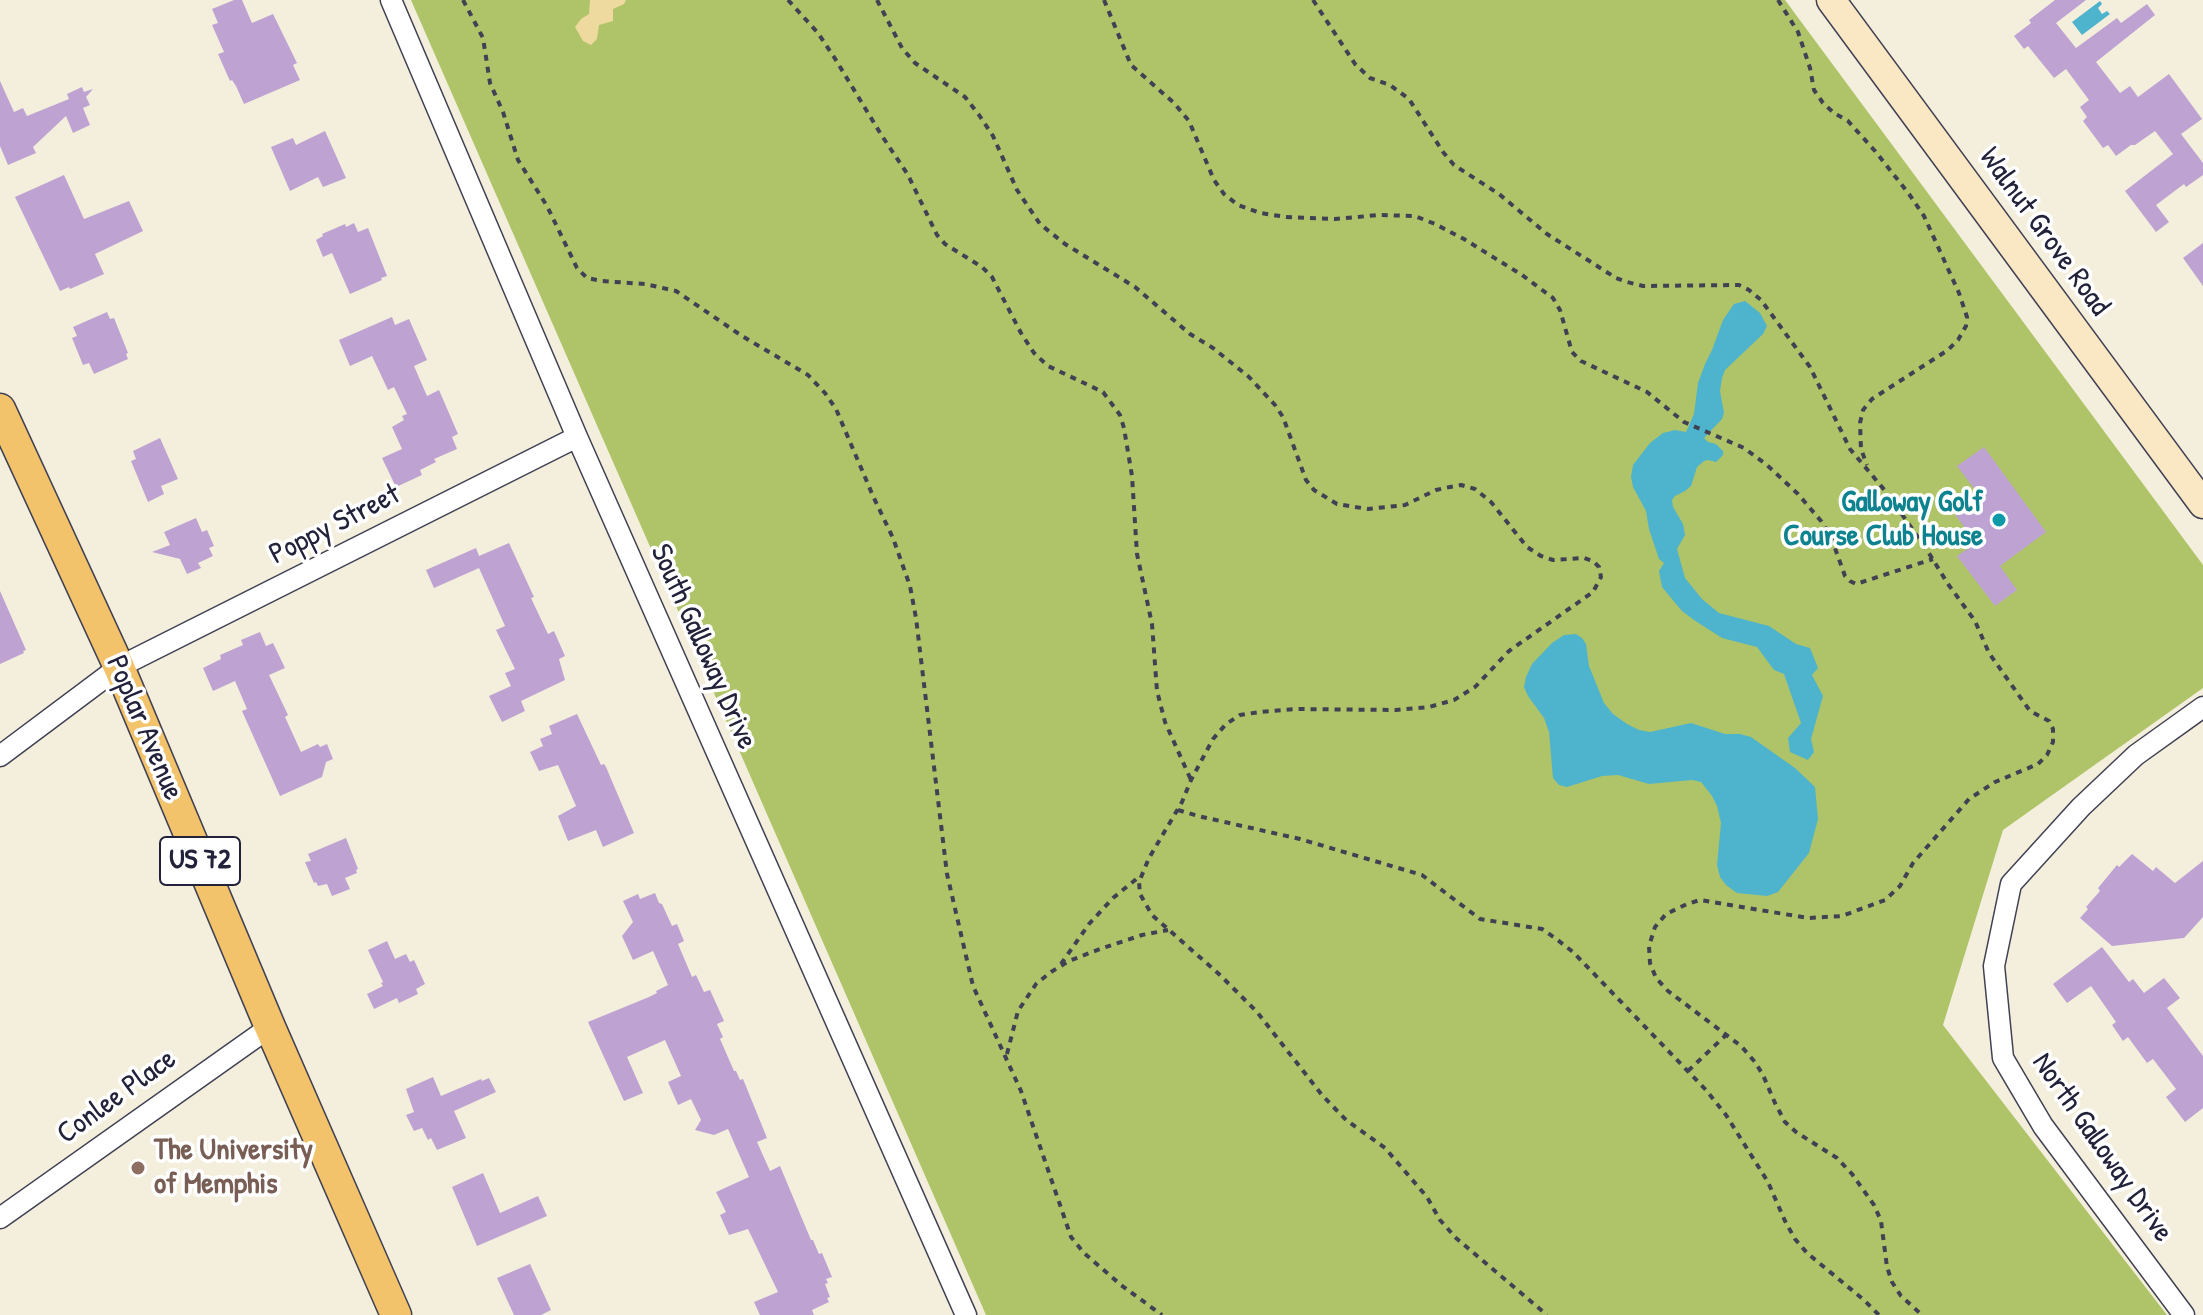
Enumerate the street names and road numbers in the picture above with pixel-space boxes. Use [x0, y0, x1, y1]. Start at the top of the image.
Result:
street label: Walnut Grove Road [1971, 141, 2117, 323]
street label: Poppy Street [264, 477, 406, 573]
street label: South Galloway Drive [642, 539, 764, 755]
street label: Poplar Avenue [97, 650, 191, 806]
road number: US 72 [160, 837, 240, 885]
street label: Conlee Place [50, 1042, 184, 1152]
street label: North Galloway Drive [2024, 1047, 2180, 1249]

